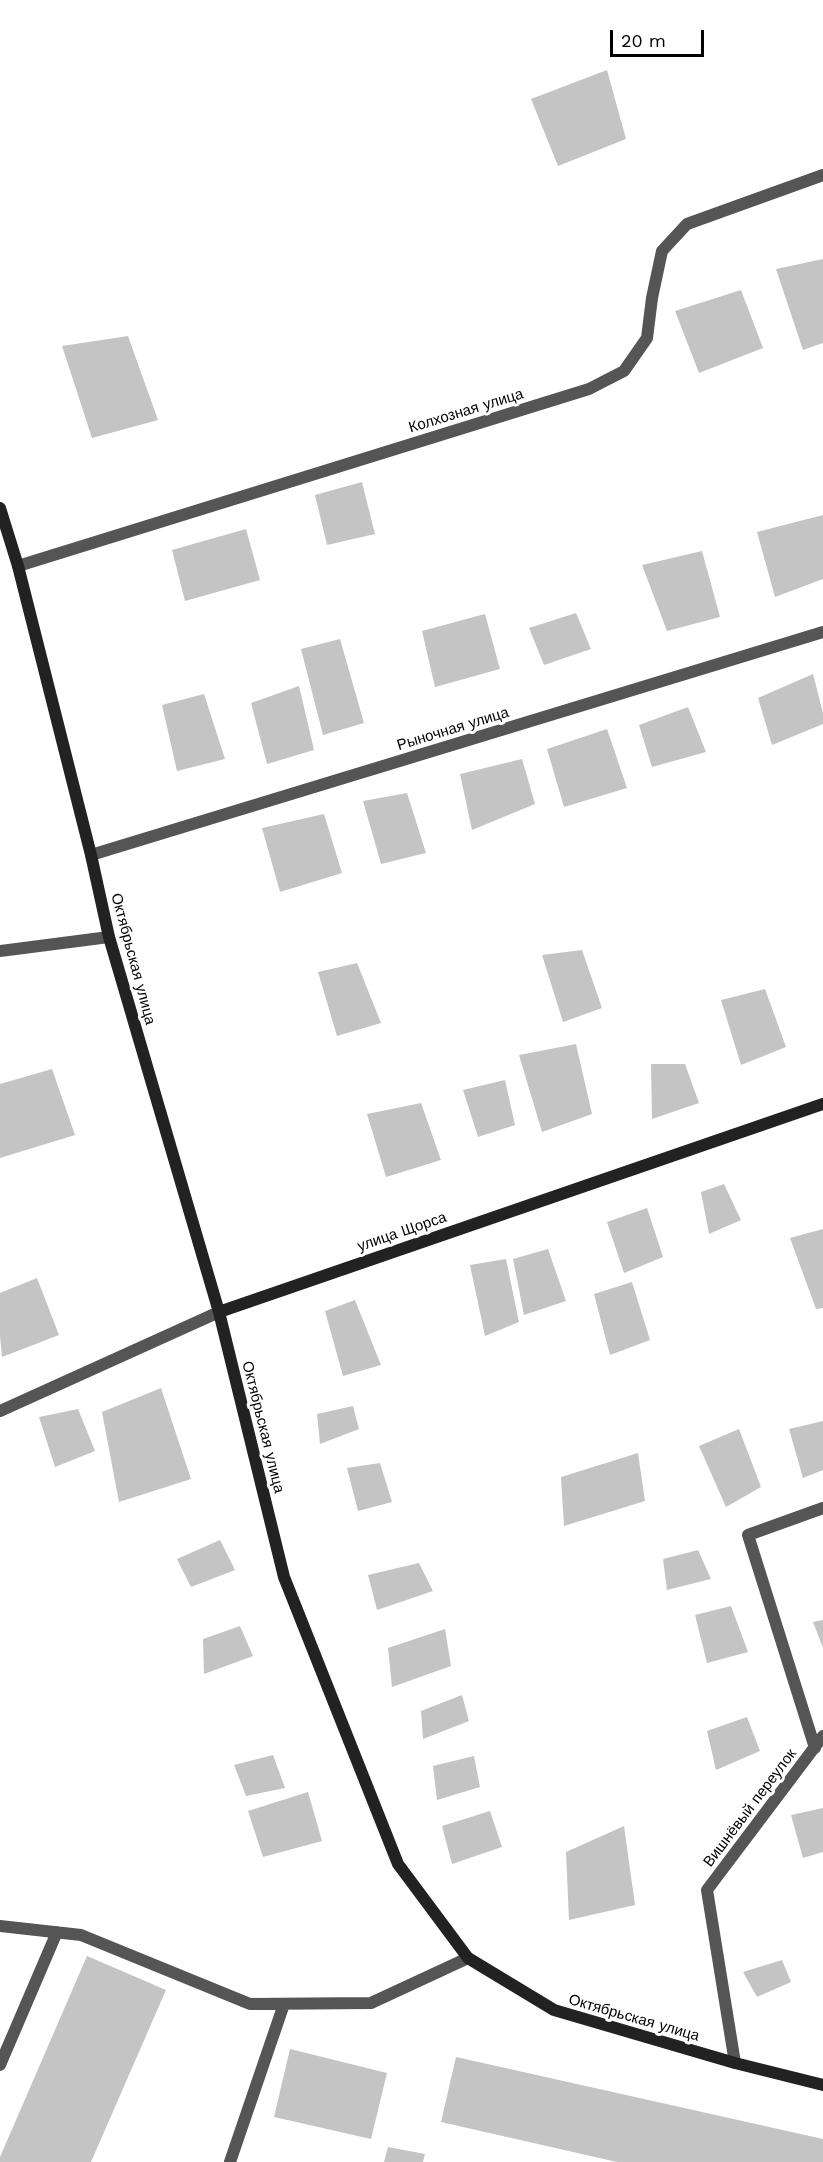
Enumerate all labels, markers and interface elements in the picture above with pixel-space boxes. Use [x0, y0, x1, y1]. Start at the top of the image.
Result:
scale bar [613, 18, 708, 56]
text: 20 m [621, 30, 666, 51]
street label: Колхозная улица [406, 385, 526, 437]
street label: Рыночная улица [395, 703, 511, 755]
street label: Октябрьская улица [107, 891, 159, 1027]
street label: улица Щорса [355, 1208, 449, 1256]
street label: Октябрьская улица [238, 1359, 288, 1495]
street label: Вишнёвый переулок [700, 1745, 800, 1871]
street label: Октябрьская улица [566, 1991, 702, 2045]

